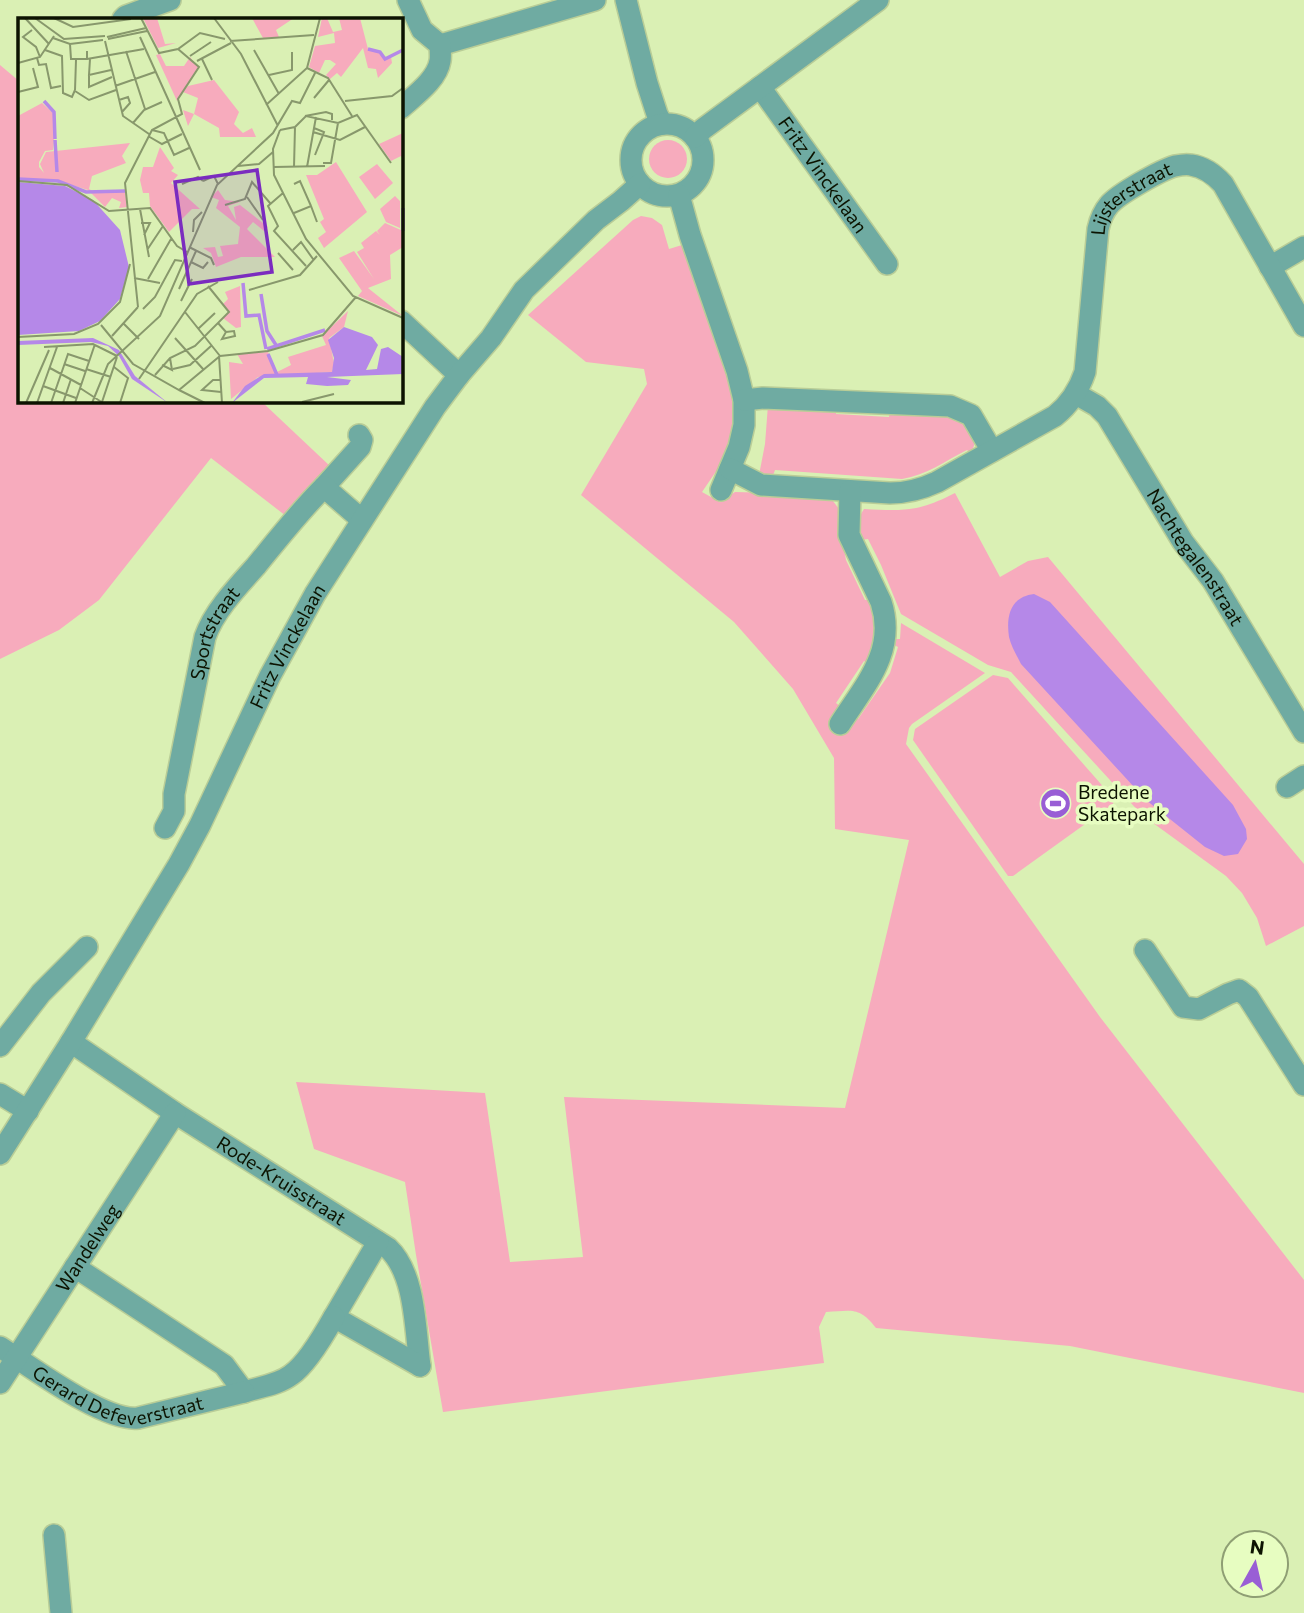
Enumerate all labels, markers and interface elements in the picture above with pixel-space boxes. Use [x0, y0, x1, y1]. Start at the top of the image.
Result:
inset map [18, 18, 402, 402]
street label: Fritz Vinckelaan [774, 112, 873, 237]
street label: Lijsterstraat [1085, 156, 1175, 236]
street label: Nachtegalenstraat [1142, 484, 1249, 630]
street label: Fritz Vinckelaan [244, 579, 329, 712]
street label: Sportstraat [185, 581, 244, 682]
place label: Bredene Skatepark [1078, 780, 1166, 825]
sports icon: Bredene Skatepark [1038, 786, 1072, 820]
street label: Rode-Kruisstraat [213, 1131, 351, 1230]
street label: Wandelweg [50, 1199, 124, 1296]
street label: Gerard Defeverstraat [29, 1360, 206, 1429]
north arrow [1220, 1529, 1290, 1599]
text: N [1249, 1534, 1266, 1559]

